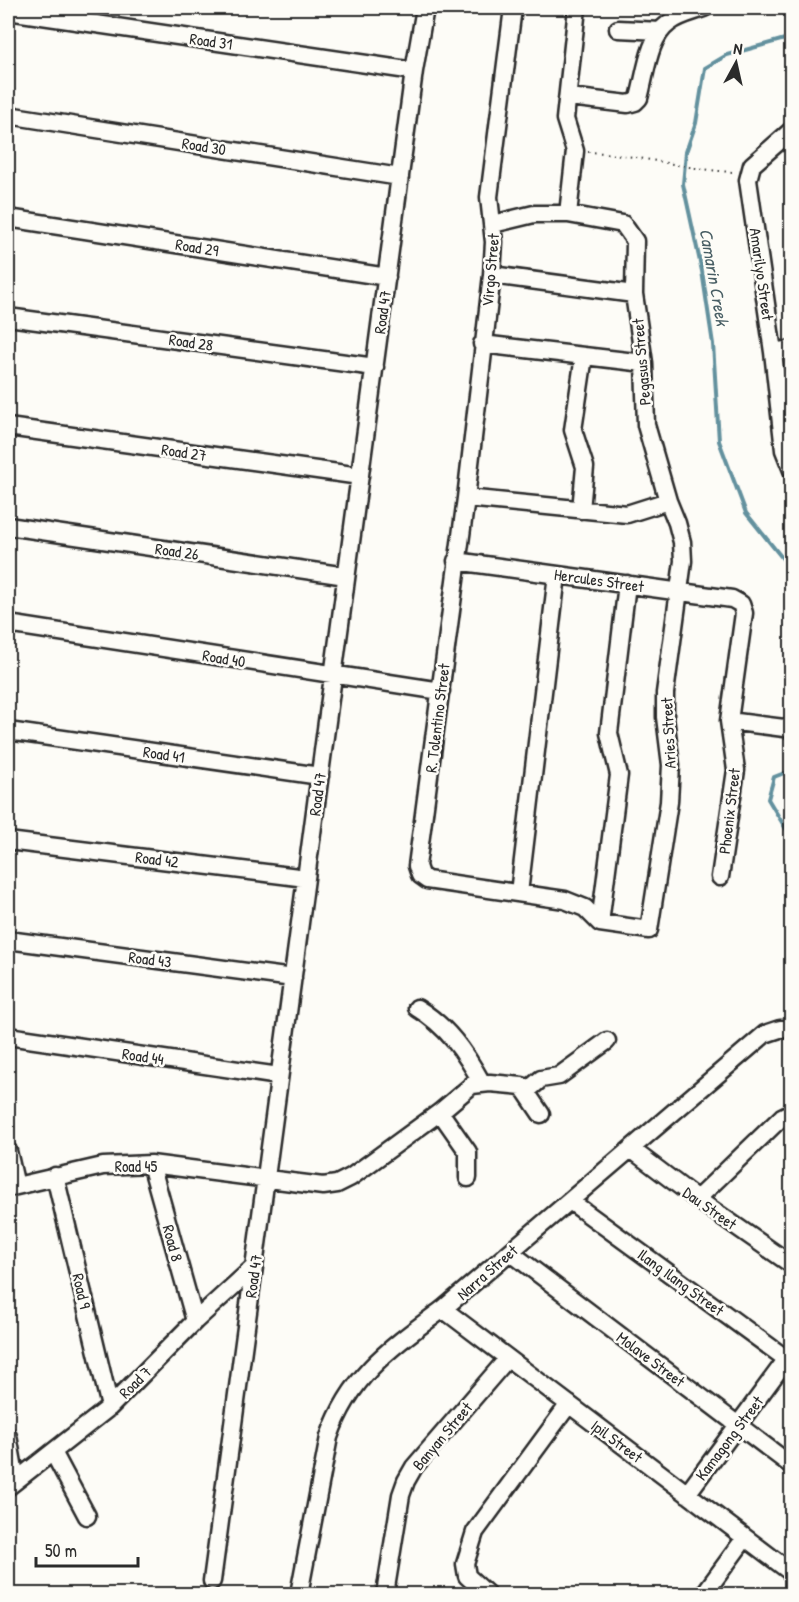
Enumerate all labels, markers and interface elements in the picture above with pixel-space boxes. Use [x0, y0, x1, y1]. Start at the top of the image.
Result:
street label: Road 31 [188, 27, 234, 55]
north arrow [706, 33, 766, 93]
text: N [732, 37, 744, 60]
street label: Road 30 [180, 132, 228, 160]
water label: Camarin Creek [694, 226, 736, 329]
street label: Amarilyo Street [745, 226, 779, 322]
street label: Virgo Street [476, 232, 504, 307]
street label: Road 29 [174, 233, 220, 261]
street label: Road 47 [368, 289, 396, 335]
street label: Pegasus Street [626, 317, 656, 406]
street label: Road 28 [168, 328, 215, 356]
street label: Road 27 [160, 438, 208, 466]
street label: Road 26 [154, 537, 200, 565]
street label: Hercules Street [553, 563, 646, 597]
street label: Road 40 [201, 644, 247, 672]
street label: R. Tolentino Street [419, 662, 455, 774]
street label: Aries Street [655, 696, 681, 769]
street label: Road 41 [142, 740, 186, 768]
street label: Phoenix Street [713, 766, 745, 855]
street label: Road 47 [303, 771, 331, 817]
street label: Road 42 [134, 845, 180, 873]
street label: Road 43 [127, 945, 173, 973]
street label: Road 44 [121, 1042, 165, 1070]
street label: Road 45 [115, 1155, 158, 1177]
street label: Dau Street [679, 1181, 742, 1235]
street label: Road 8 [158, 1222, 188, 1264]
street label: Narra Street [452, 1239, 523, 1305]
street label: Ilang Ilang Street [633, 1243, 729, 1321]
street label: Road 47 [239, 1253, 267, 1299]
street label: Road 9 [67, 1271, 97, 1311]
street label: Molave Street [612, 1326, 690, 1392]
street label: Road 7 [114, 1361, 156, 1403]
street label: Kamagong Street [690, 1391, 768, 1485]
street label: Banyan Street [407, 1397, 477, 1475]
street label: Ipil Street [587, 1414, 648, 1468]
scale bar [36, 1530, 138, 1568]
text: 50 m [45, 1538, 77, 1563]

